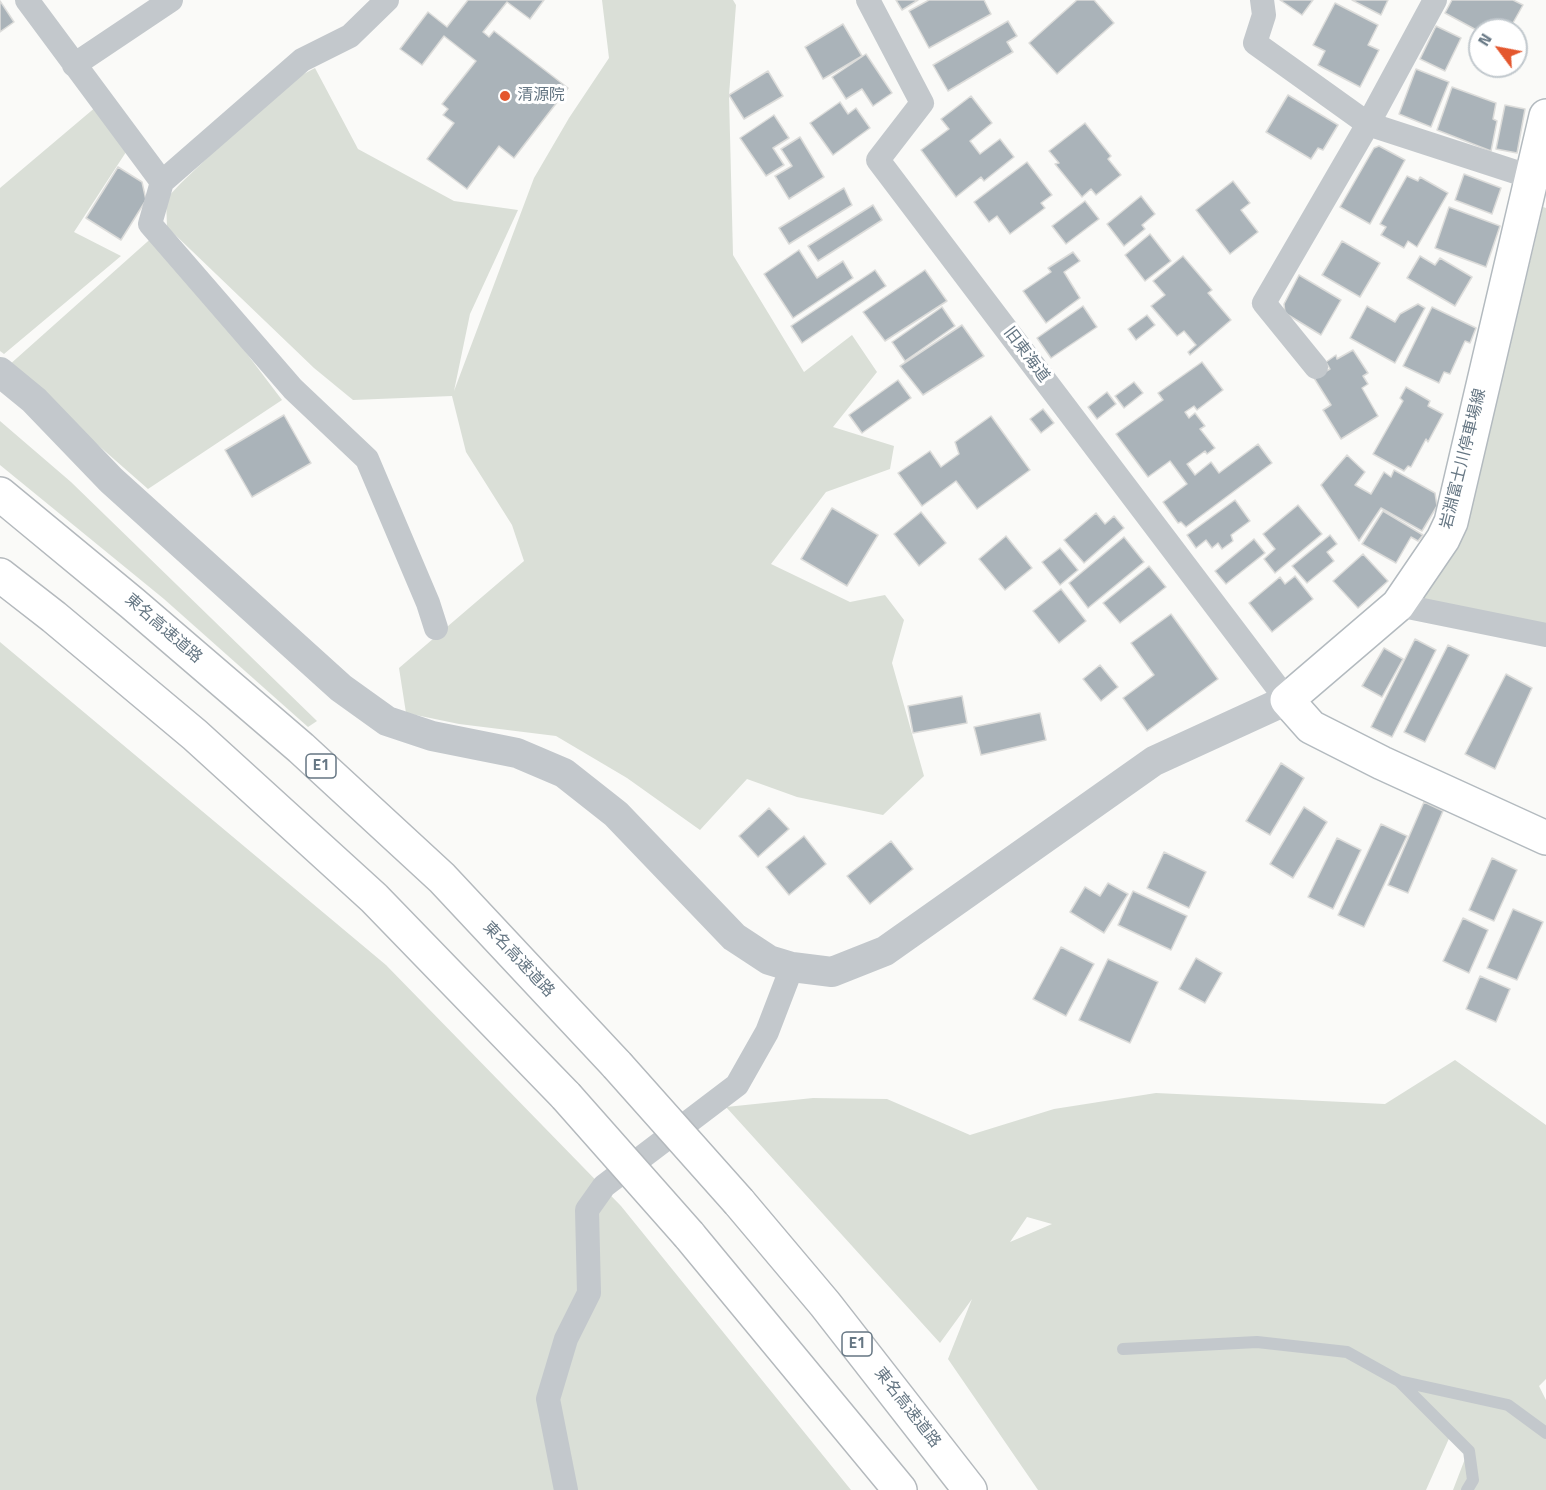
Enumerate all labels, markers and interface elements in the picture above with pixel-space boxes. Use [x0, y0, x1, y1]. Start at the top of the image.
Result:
north arrow [1468, 18, 1528, 78]
text: N [1471, 28, 1498, 51]
place label: 清源院 [517, 86, 565, 106]
marker: 清源院 [498, 89, 512, 103]
street label: 旧東海道 [999, 324, 1053, 386]
street label: 岩淵富士川停車場線 [1437, 387, 1491, 531]
street label: 東名高速道路 [120, 590, 206, 668]
road number: E1 [306, 754, 336, 778]
street label: 東名高速道路 [478, 918, 558, 1002]
road number: E1 [842, 1332, 872, 1356]
street label: 東名高速道路 [870, 1364, 944, 1452]

